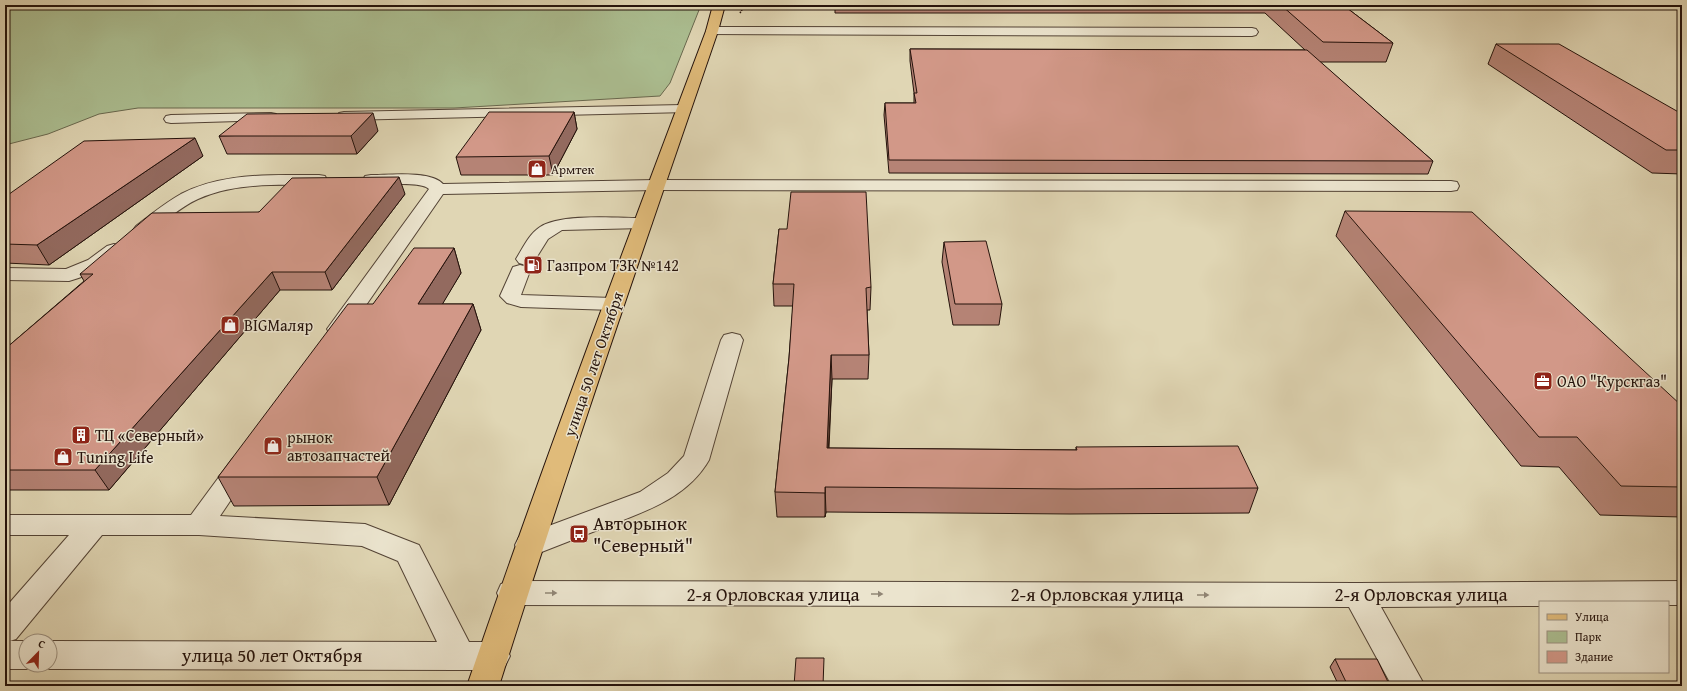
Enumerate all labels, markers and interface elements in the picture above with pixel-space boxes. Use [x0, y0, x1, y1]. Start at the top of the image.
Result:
shop icon: Армтек [526, 158, 548, 180]
place label: Армтек [551, 160, 595, 179]
place label: Газпром ТЗК №142 [547, 253, 679, 277]
fuel station icon: Газпром ТЗК №142 [522, 254, 544, 276]
street label: улица 50 лет Октября [557, 288, 629, 441]
place label: BIGМаляр [244, 313, 314, 337]
shop icon: BIGМаляр [219, 314, 241, 336]
place label: ОАО "Курскгаз" [1557, 369, 1667, 393]
office icon: ОАО "Курскгаз" [1532, 370, 1554, 392]
place label: ТЦ «Северный» [95, 423, 204, 447]
building icon: ТЦ «Северный» [70, 424, 92, 446]
place label: рынок автозапчастей [287, 425, 390, 467]
shop icon: рынок автозапчастей [262, 435, 284, 457]
place label: Tuning Life [77, 445, 154, 469]
shop icon: Tuning Life [52, 446, 74, 468]
place label: Авторынок "Северный" [593, 509, 693, 559]
bus stop icon: Авторынок "Северный" [568, 523, 590, 545]
street label: 2-я Орловская улица [686, 580, 860, 608]
street label: 2-я Орловская улица [1010, 580, 1184, 608]
street label: 2-я Орловская улица [1334, 580, 1508, 608]
one-way arrow [545, 590, 558, 596]
one-way arrow [871, 591, 884, 597]
one-way arrow [1197, 592, 1210, 598]
legend [1539, 601, 1669, 673]
text: Улица [1575, 608, 1609, 625]
text: Парк [1575, 628, 1602, 645]
north arrow [18, 633, 58, 673]
text: С [36, 635, 48, 652]
street label: улица 50 лет Октября [181, 641, 363, 669]
text: Здание [1575, 648, 1614, 665]

